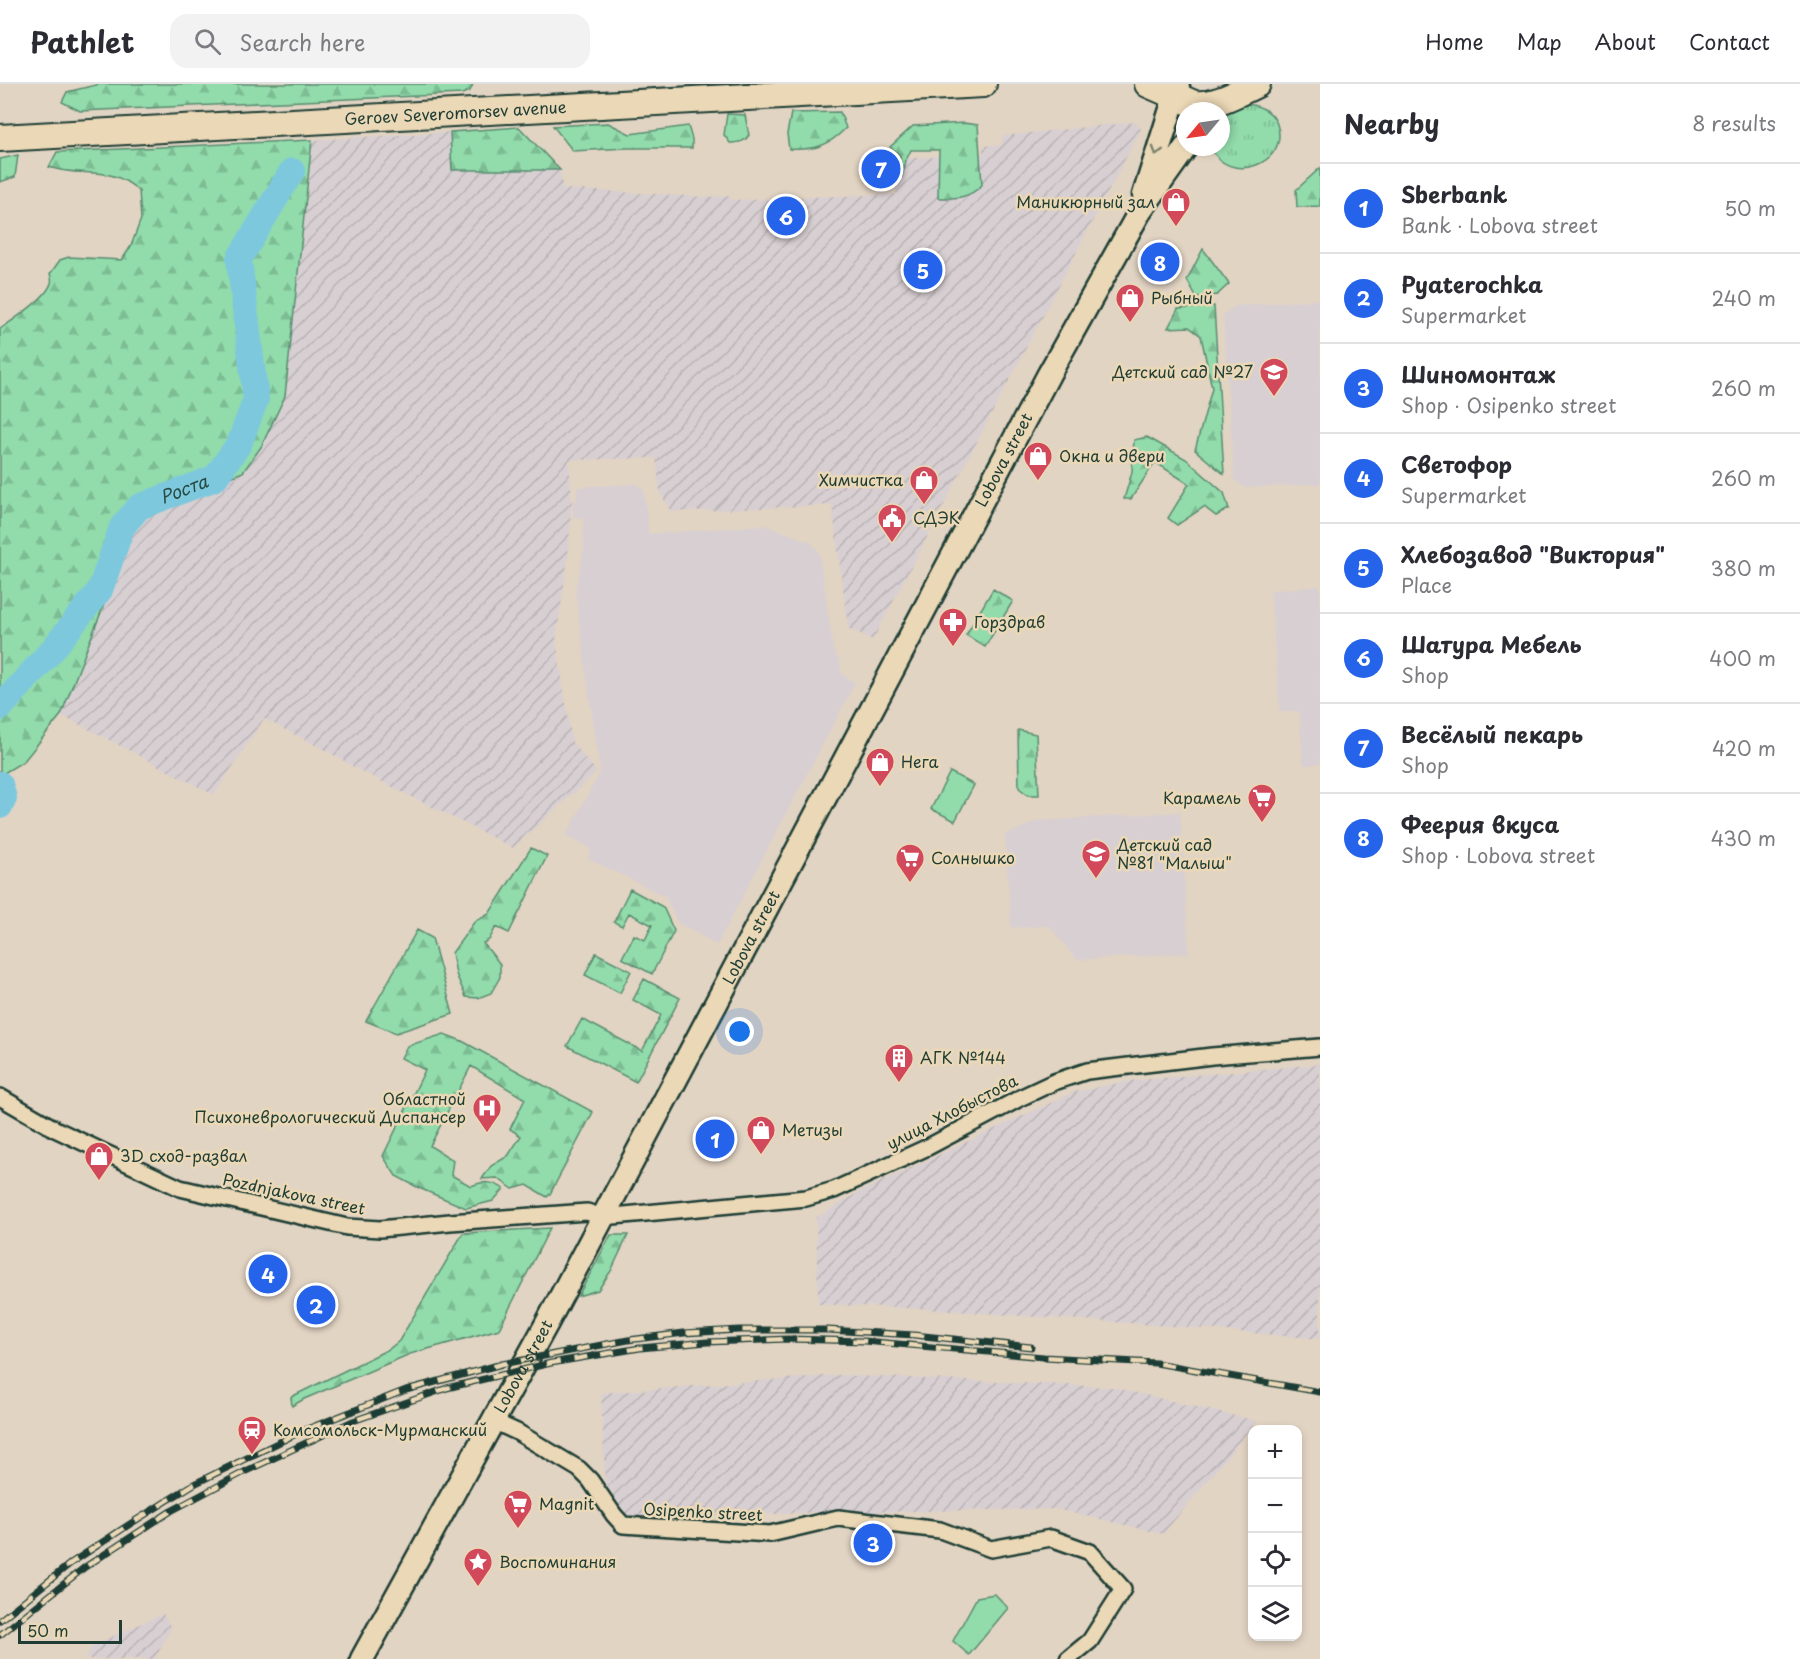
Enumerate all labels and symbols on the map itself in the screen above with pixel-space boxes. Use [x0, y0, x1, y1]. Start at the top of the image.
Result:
street label: Geroev Severomorsev avenue [344, 94, 567, 130]
north arrow [1176, 102, 1230, 156]
one-way arrow [1152, 145, 1164, 155]
pin: 7 [862, 146, 900, 191]
shop icon: Маникюрный зал [1160, 186, 1192, 228]
place label: Маникюрный зал [1016, 189, 1155, 213]
pin: 6 [766, 194, 806, 238]
pin: 8 [1140, 240, 1180, 285]
pin: 5 [904, 248, 942, 292]
shop icon: Рыбный [1114, 282, 1146, 324]
place label: Рыбный [1151, 285, 1213, 309]
school or university icon: Детский сад №27 [1258, 356, 1290, 398]
place label: Детский сад №27 [1112, 359, 1253, 383]
street label: Lobova street [968, 408, 1038, 511]
shop icon: Окна и двери [1022, 440, 1054, 482]
place label: Окна и двери [1059, 443, 1165, 467]
shop icon: Химчистка [908, 464, 940, 506]
water label: Роста [156, 467, 212, 510]
place label: Химчистка [819, 467, 903, 491]
public building icon: СДЭК [876, 502, 908, 544]
place label: СДЭК [913, 505, 960, 529]
pharmacy icon: Горздрав [937, 606, 969, 648]
place label: Горздрав [974, 609, 1045, 633]
shop icon: Нега [864, 746, 896, 788]
place label: Нега [901, 749, 939, 773]
supermarket icon: Карамель [1246, 782, 1278, 824]
place label: Карамель [1163, 785, 1241, 809]
place label: Детский сад №81 "Малыш" [1116, 832, 1232, 874]
school or university icon: Детский сад №81 "Малыш" [1080, 838, 1112, 880]
supermarket icon: Солнышко [894, 842, 926, 884]
place label: Солнышко [931, 845, 1015, 869]
street label: Lobova street [715, 885, 785, 988]
your location [725, 1017, 754, 1046]
building icon: АГК №144 [883, 1042, 915, 1084]
place label: АГК №144 [920, 1045, 1006, 1069]
street label: улица Хлобыстова [882, 1068, 1021, 1155]
place label: Областной Психоневрологический Диспансер [194, 1086, 466, 1128]
hospital icon: Областной Психоневрологический Диспансер [471, 1092, 503, 1134]
shop icon: Метизы [745, 1114, 777, 1156]
pin: 1 [696, 1116, 734, 1162]
place label: Метизы [782, 1117, 843, 1141]
shop icon: 3D сход-развал [83, 1140, 115, 1182]
place label: 3D сход-развал [120, 1143, 247, 1167]
street label: Pozdnjakova street [221, 1166, 368, 1220]
pin: 4 [248, 1252, 288, 1296]
pin: 2 [296, 1282, 336, 1328]
street label: Lobova street [487, 1315, 558, 1417]
station icon: Комсомольск-Мурманский [236, 1414, 268, 1456]
place label: Комсомольск-Мурманский [273, 1417, 487, 1441]
supermarket icon: Magnit [502, 1488, 534, 1530]
place label: Magnit [539, 1491, 595, 1515]
street label: Osipenko street [643, 1496, 764, 1526]
pin: 3 [854, 1520, 892, 1566]
place icon: Воспоминания [462, 1546, 494, 1588]
place label: Воспоминания [499, 1549, 616, 1573]
scale bar [18, 1617, 122, 1644]

